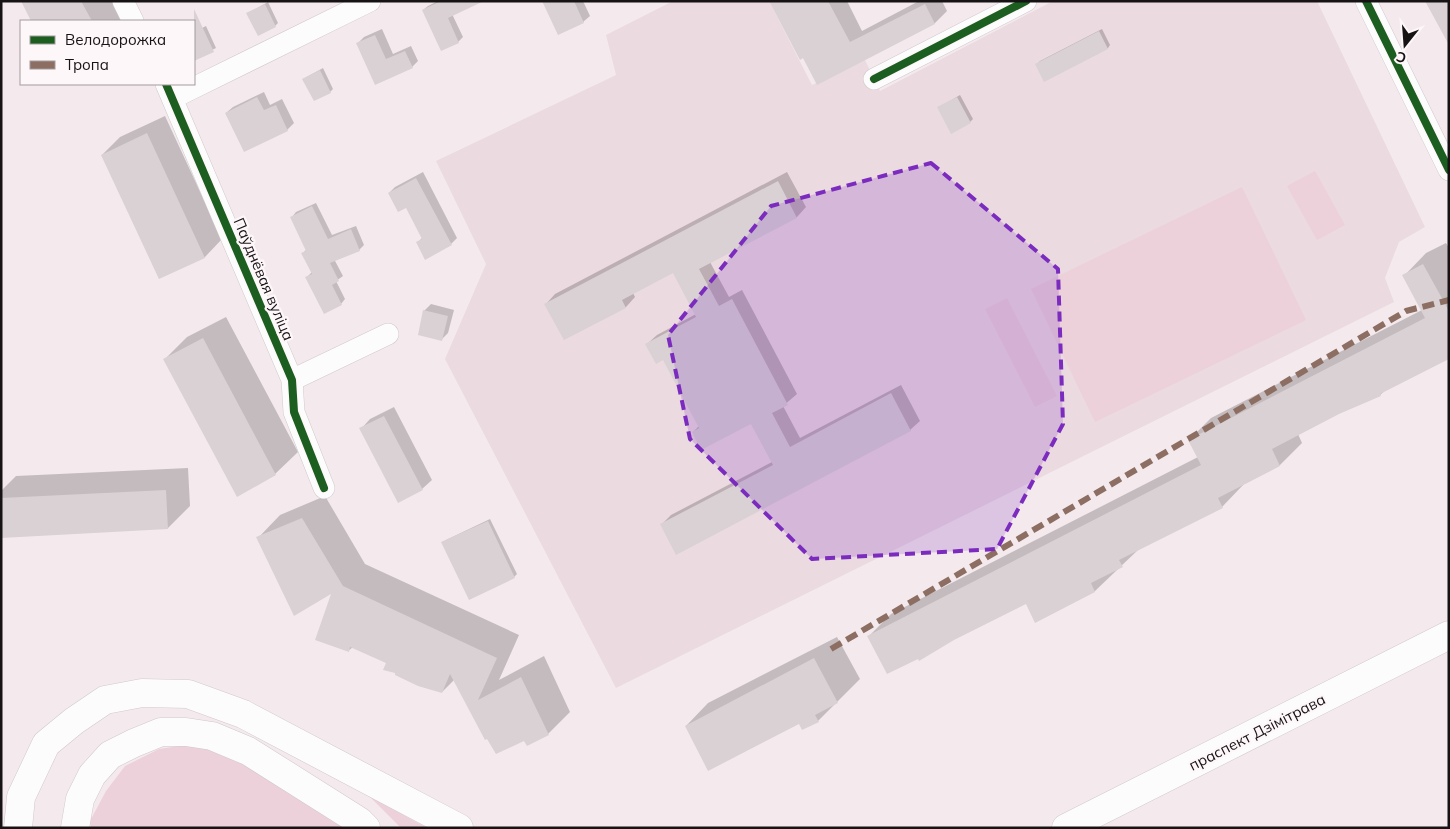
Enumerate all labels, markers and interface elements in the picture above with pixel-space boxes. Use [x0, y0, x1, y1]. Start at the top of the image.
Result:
legend [20, 20, 195, 85]
north arrow [1380, 20, 1430, 70]
text: Велодорожка [65, 30, 166, 49]
text: С [1394, 47, 1408, 67]
text: Тропа [65, 55, 109, 74]
street label: Паўднёвая вуліца [230, 215, 298, 343]
street label: праспект Дзімітрава [1186, 689, 1328, 775]

